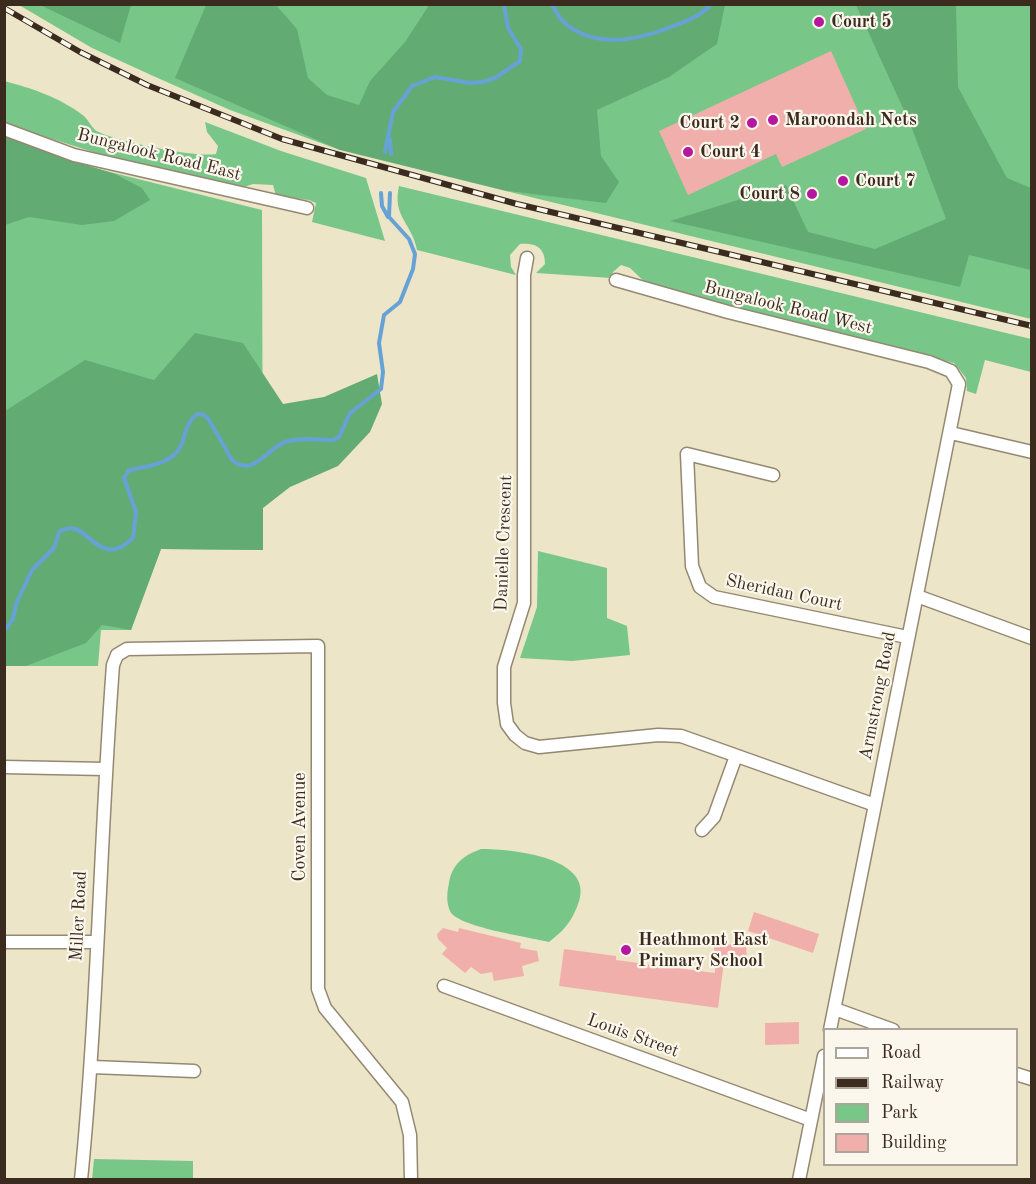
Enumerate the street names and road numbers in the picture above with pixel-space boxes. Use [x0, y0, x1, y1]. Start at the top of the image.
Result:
street label: Bungalook Road East [75, 124, 243, 186]
street label: Bungalook Road West [702, 277, 874, 339]
street label: Danielle Crescent [491, 474, 517, 612]
street label: Sheridan Court [724, 570, 844, 616]
street label: Armstrong Road [855, 630, 901, 762]
street label: Coven Avenue [289, 772, 311, 882]
street label: Miller Road [66, 870, 92, 962]
street label: Louis Street [584, 1009, 682, 1063]

